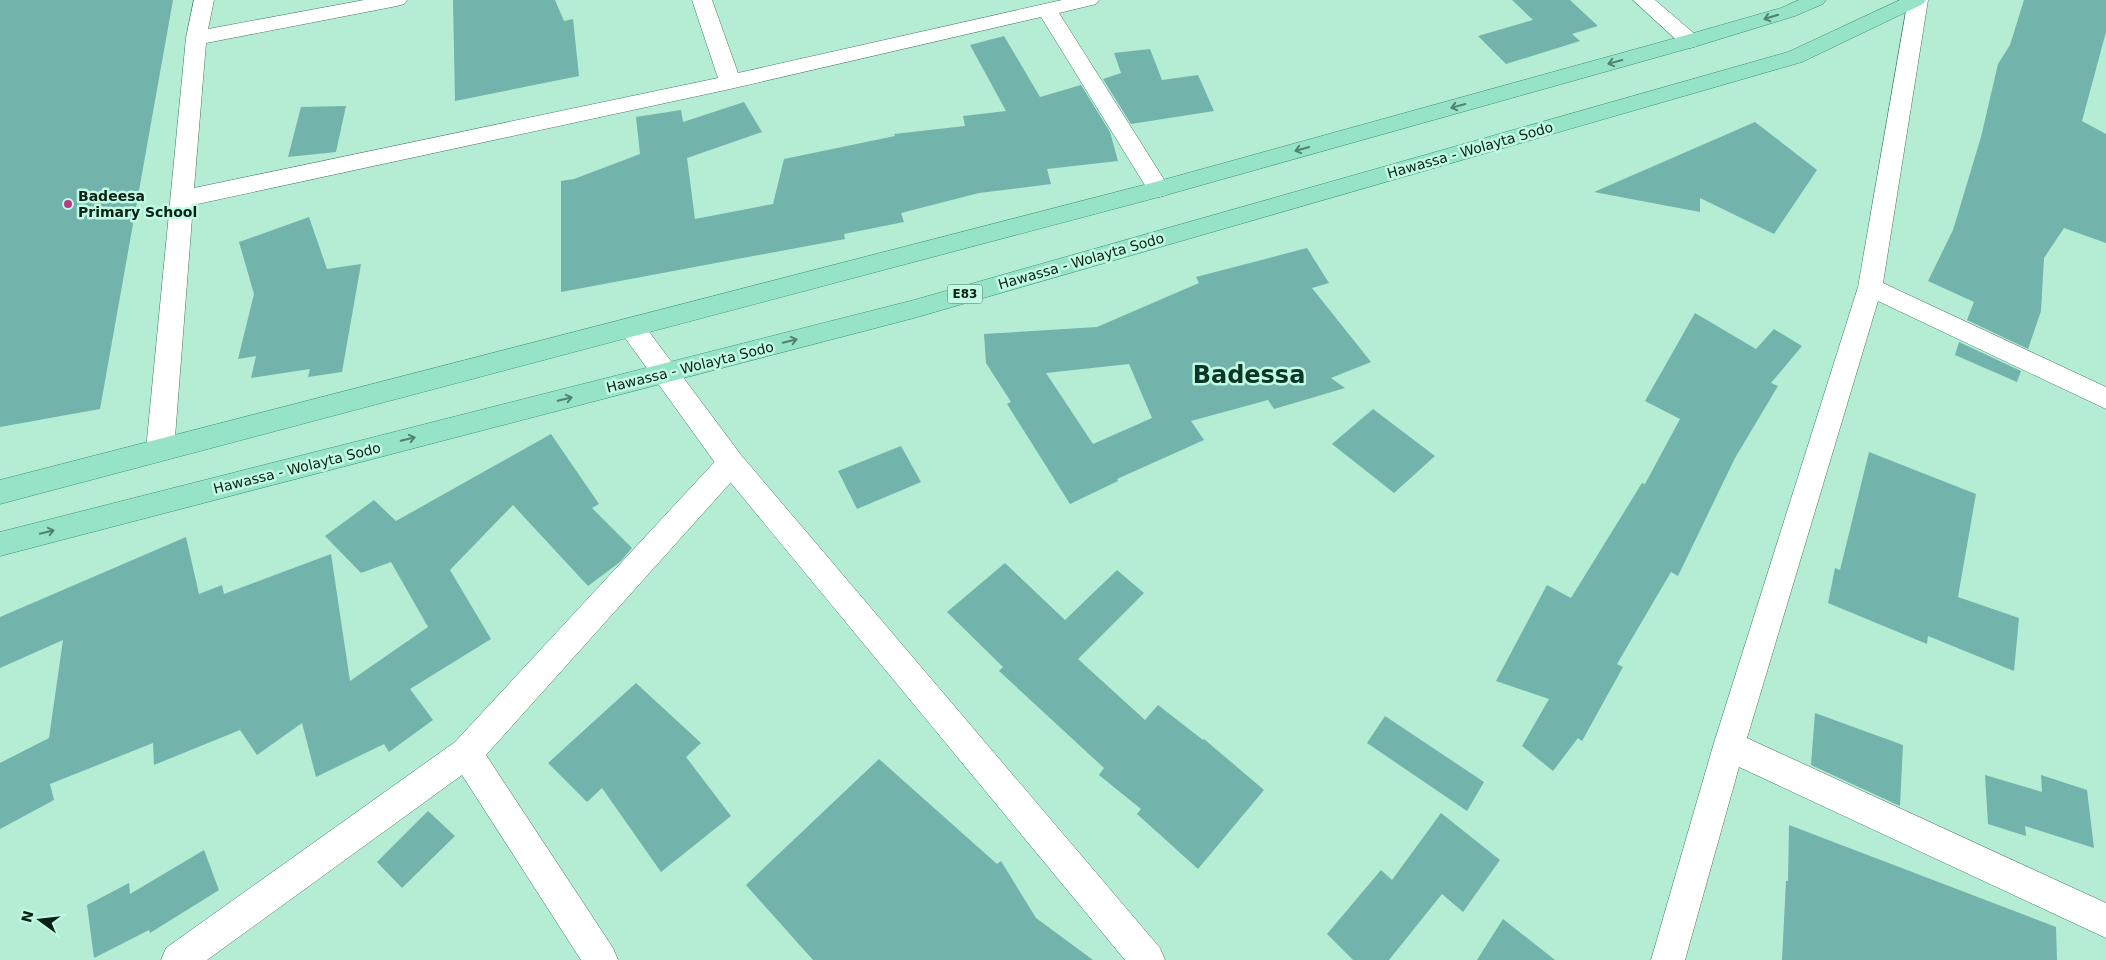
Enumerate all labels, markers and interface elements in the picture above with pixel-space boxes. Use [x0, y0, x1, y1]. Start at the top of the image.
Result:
one-way arrow [1763, 13, 1779, 23]
one-way arrow [1607, 58, 1623, 68]
one-way arrow [1451, 101, 1467, 111]
street label: Hawassa - Wolayta Sodo [1385, 119, 1555, 181]
one-way arrow [1294, 145, 1310, 154]
place label: Badeesa Primary School [78, 188, 197, 220]
marker: Badeesa Primary School [62, 198, 74, 210]
street label: Hawassa - Wolayta Sodo [996, 230, 1166, 292]
road number: E83 [948, 284, 982, 304]
one-way arrow [782, 335, 798, 345]
street label: Hawassa - Wolayta Sodo [605, 338, 775, 396]
district label: Badessa [1193, 361, 1305, 389]
one-way arrow [557, 394, 573, 403]
one-way arrow [400, 434, 416, 444]
street label: Hawassa - Wolayta Sodo [212, 439, 382, 497]
one-way arrow [39, 527, 55, 536]
north arrow [15, 895, 65, 945]
text: N [18, 909, 37, 924]

